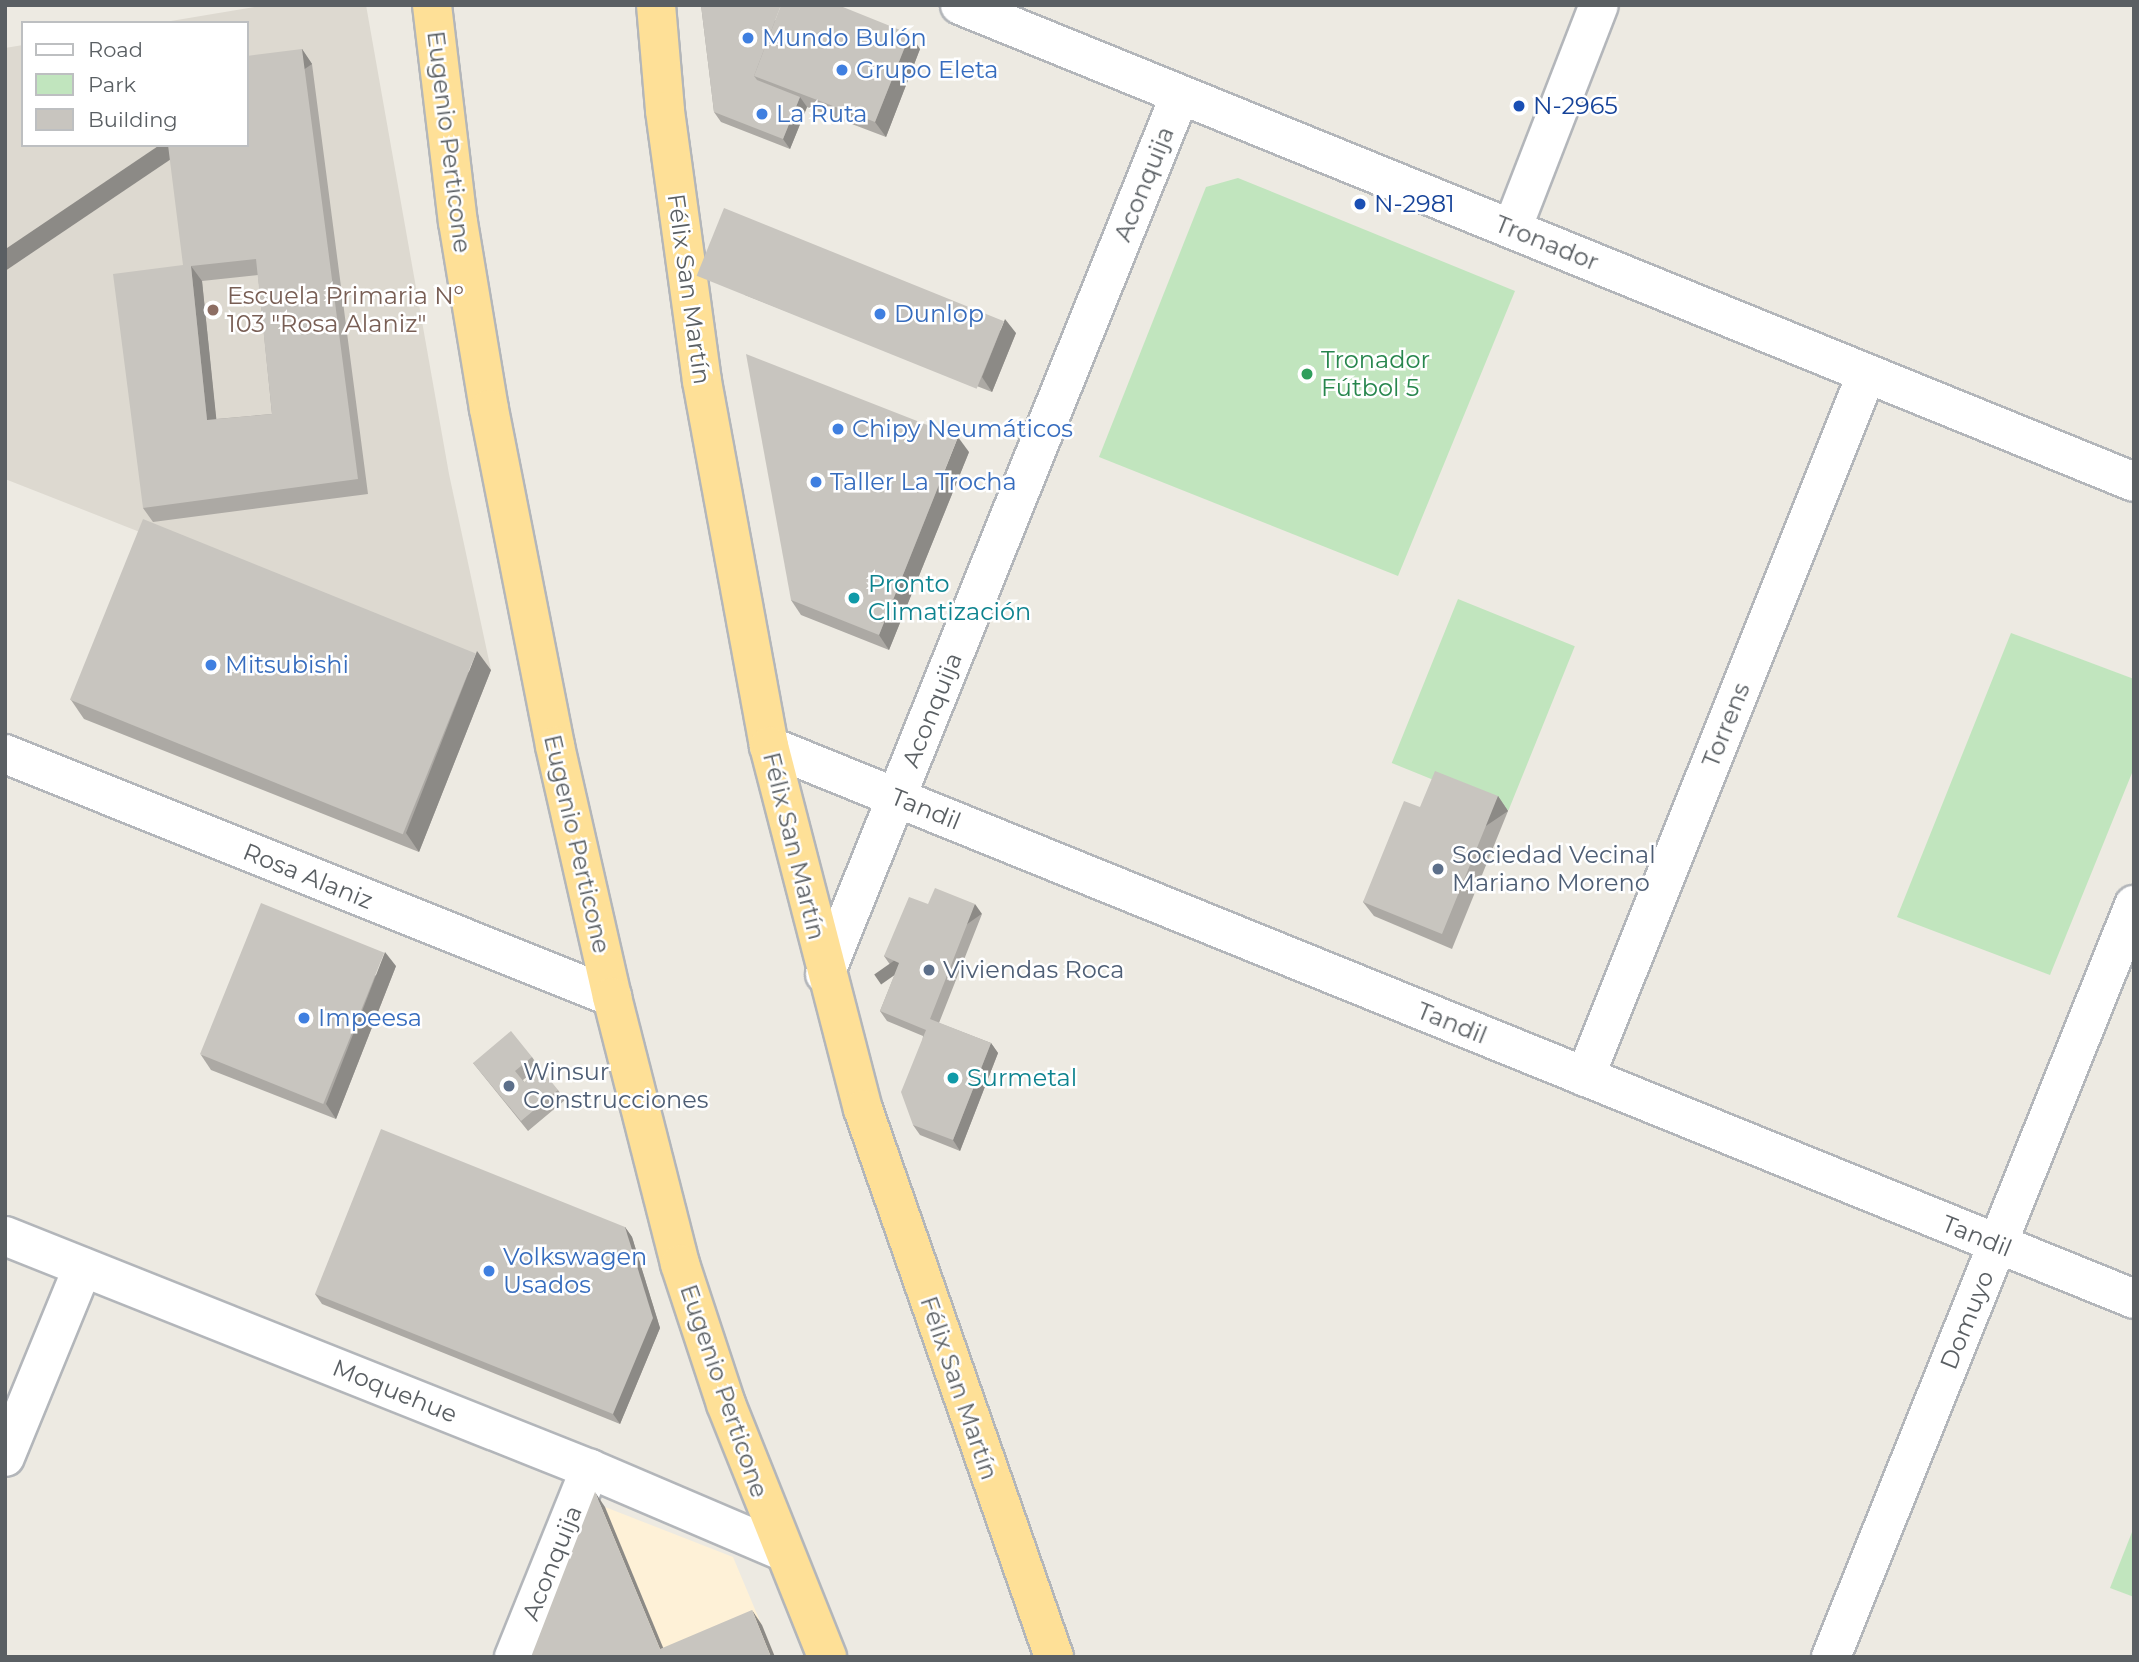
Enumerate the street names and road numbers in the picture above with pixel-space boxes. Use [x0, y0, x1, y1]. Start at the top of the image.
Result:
street label: Eugenio Perticone [421, 29, 477, 255]
street label: Aconquija [1108, 122, 1180, 246]
street label: Félix San Martín [661, 192, 717, 386]
street label: Tronador [1491, 209, 1603, 277]
street label: Aconquija [896, 648, 968, 772]
street label: Torrens [1696, 678, 1756, 772]
street label: Eugenio Perticone [538, 732, 616, 956]
street label: Félix San Martín [757, 749, 831, 943]
street label: Tandil [887, 782, 965, 836]
street label: Rosa Alaniz [239, 837, 377, 915]
street label: Tandil [1413, 996, 1491, 1050]
street label: Tandil [1938, 1209, 2016, 1263]
street label: Domuyo [1934, 1266, 2000, 1374]
street label: Eugenio Perticone [674, 1281, 774, 1501]
street label: Félix San Martín [914, 1292, 1004, 1484]
street label: Moquehue [329, 1353, 461, 1429]
street label: Aconquija [516, 1501, 588, 1625]

